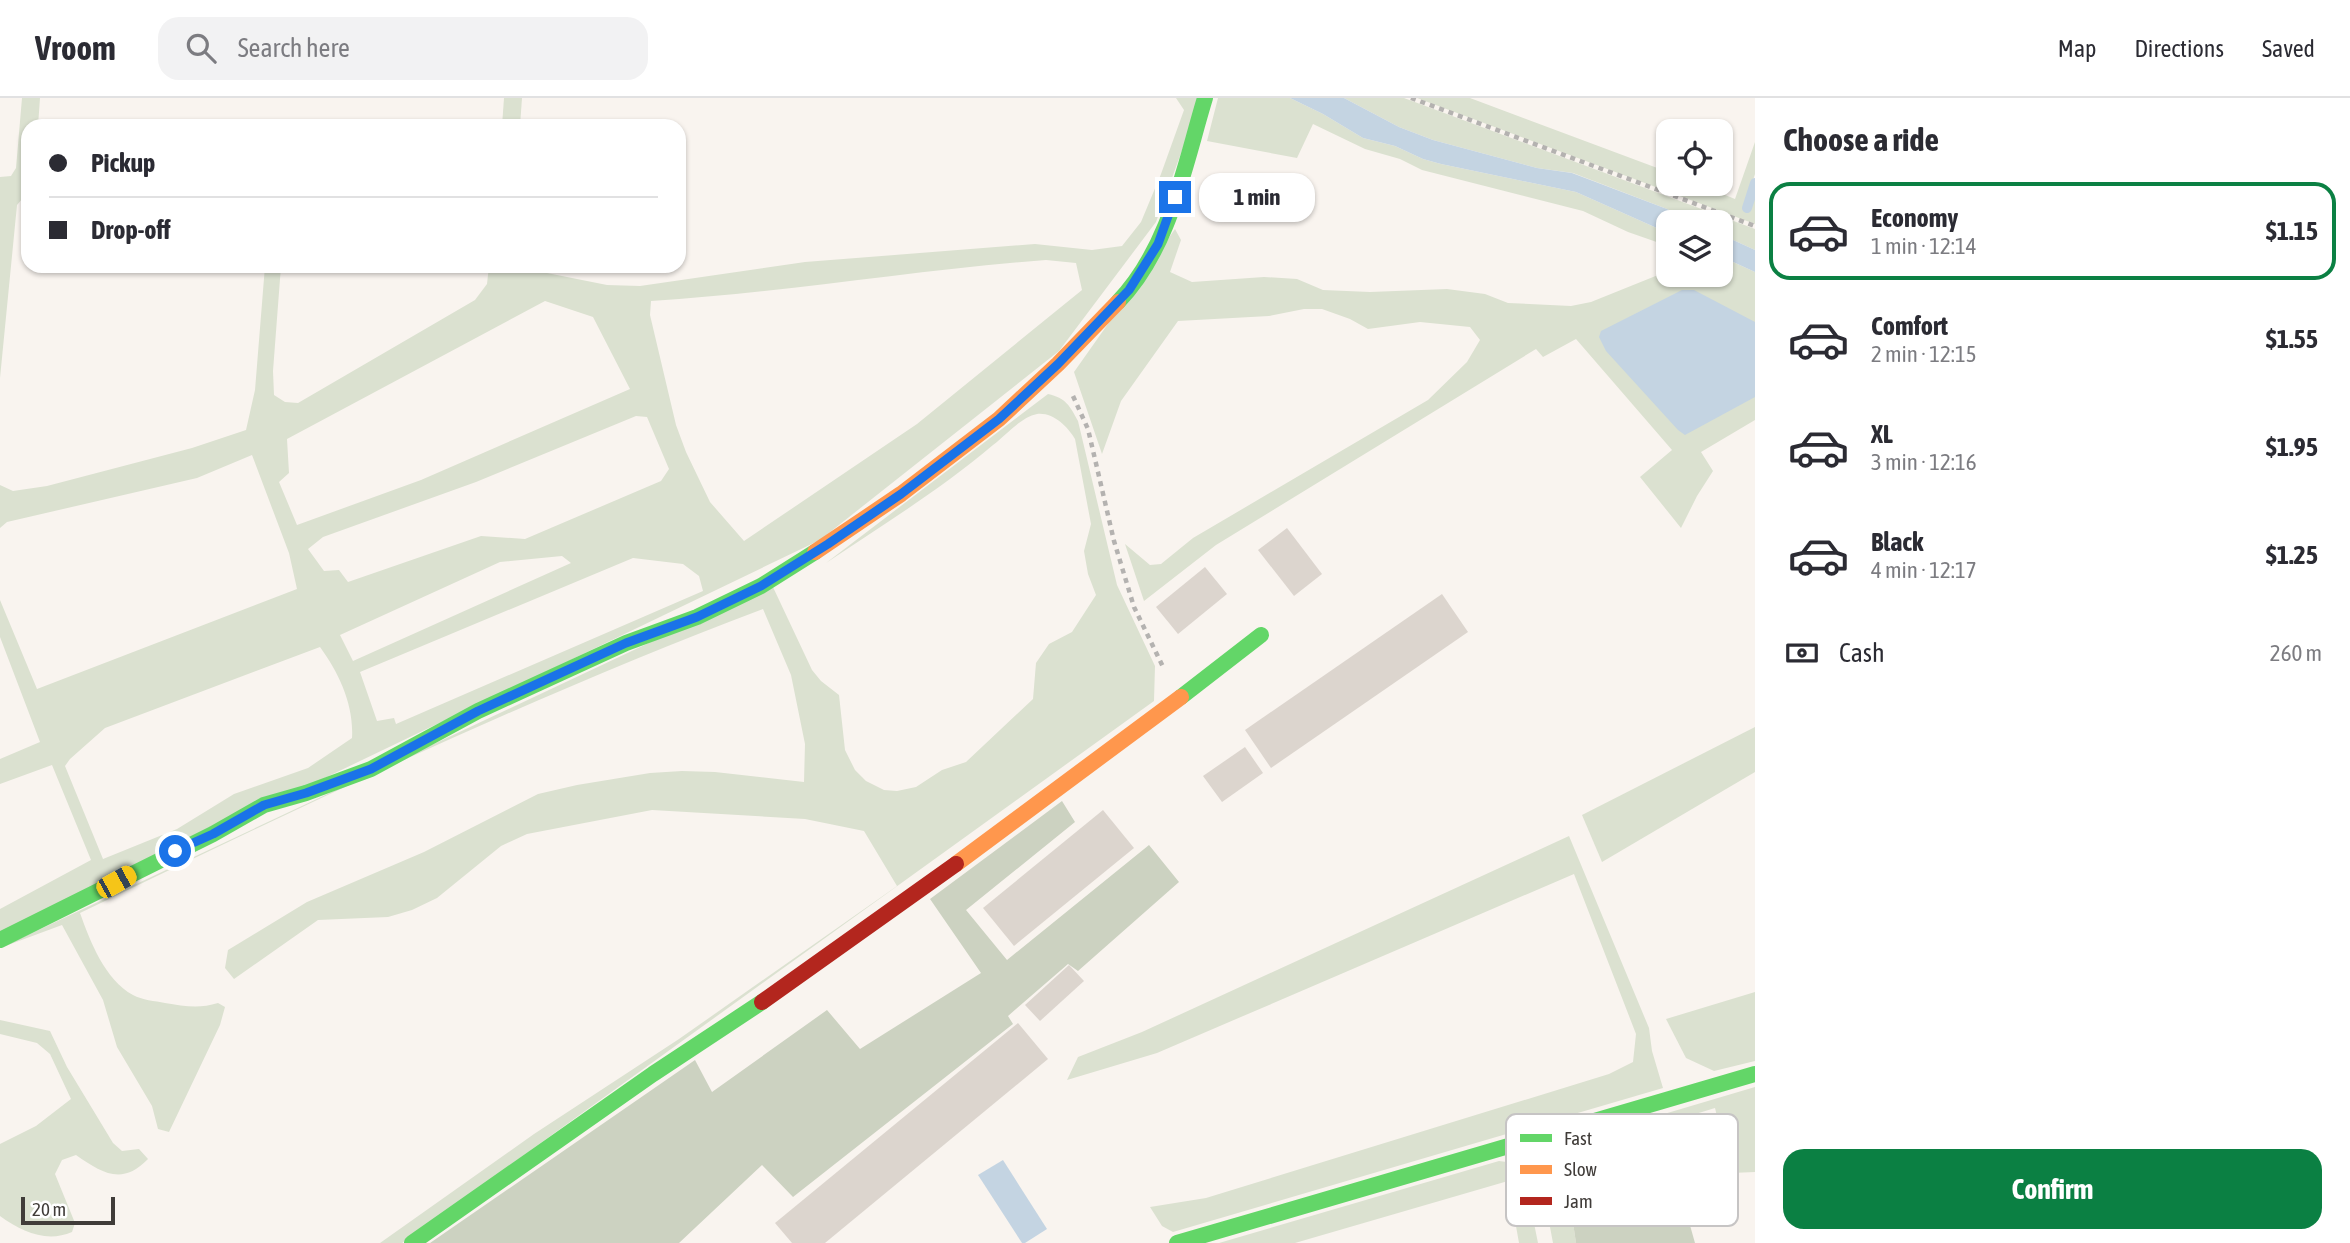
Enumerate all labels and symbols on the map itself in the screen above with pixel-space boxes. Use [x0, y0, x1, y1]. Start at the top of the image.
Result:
callout: 1 min [1200, 172, 1315, 222]
route end [1159, 181, 1191, 213]
route start [159, 835, 191, 867]
car [93, 863, 140, 901]
legend [1506, 1114, 1738, 1226]
text: Fast [1564, 1127, 1592, 1149]
text: Slow [1564, 1158, 1598, 1180]
text: Jam [1564, 1190, 1593, 1212]
scale bar [21, 1194, 116, 1226]

